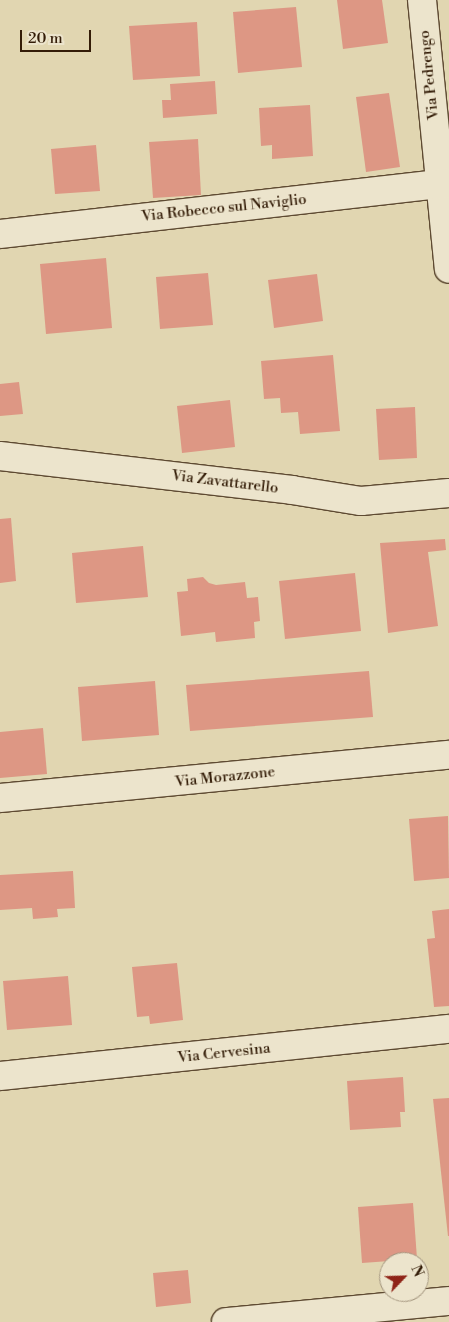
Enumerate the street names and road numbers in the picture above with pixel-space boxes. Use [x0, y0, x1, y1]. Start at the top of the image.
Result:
street label: Via Pedrengo [415, 29, 443, 121]
street label: Via Robecco sul Naviglio [141, 190, 307, 226]
street label: Via Zavattarello [171, 467, 279, 497]
street label: Via Morazzone [174, 763, 276, 791]
street label: Via Cervesina [177, 1039, 271, 1067]

